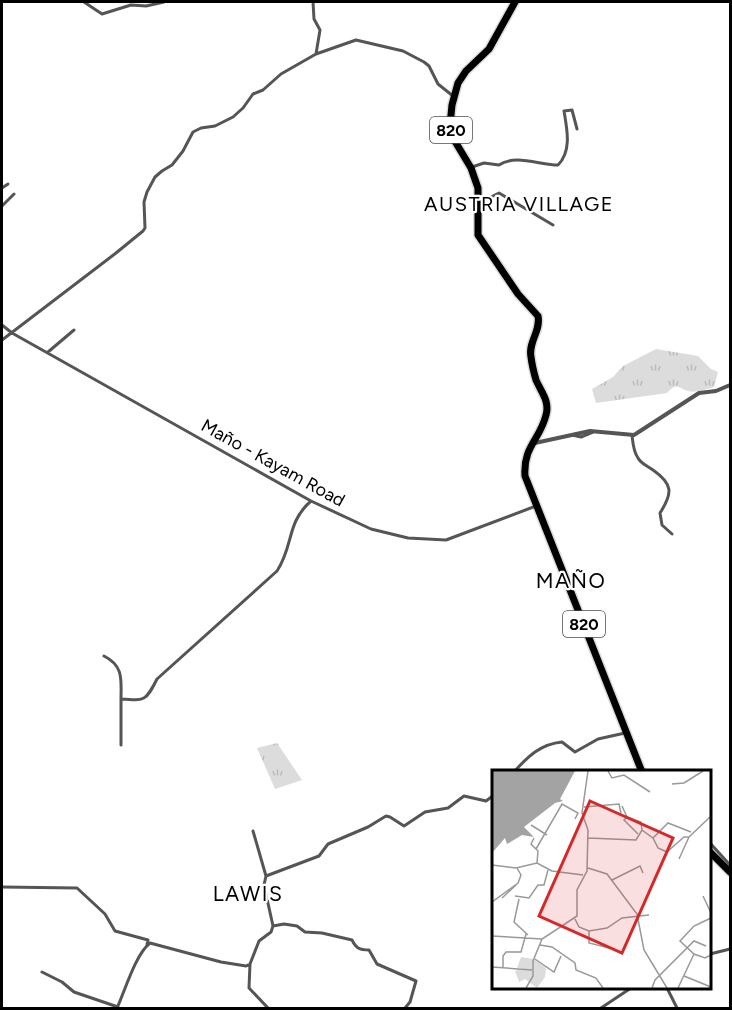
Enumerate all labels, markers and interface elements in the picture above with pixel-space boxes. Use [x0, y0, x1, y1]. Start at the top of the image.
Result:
road number: 820 [430, 117, 472, 143]
district label: AUSTRIA VILLAGE [424, 192, 614, 216]
street label: Maño - Kayam Road [197, 414, 349, 512]
district label: MAÑO [536, 568, 606, 593]
road number: 820 [563, 611, 605, 637]
inset map [492, 770, 711, 989]
district label: LAWIS [213, 881, 283, 906]

